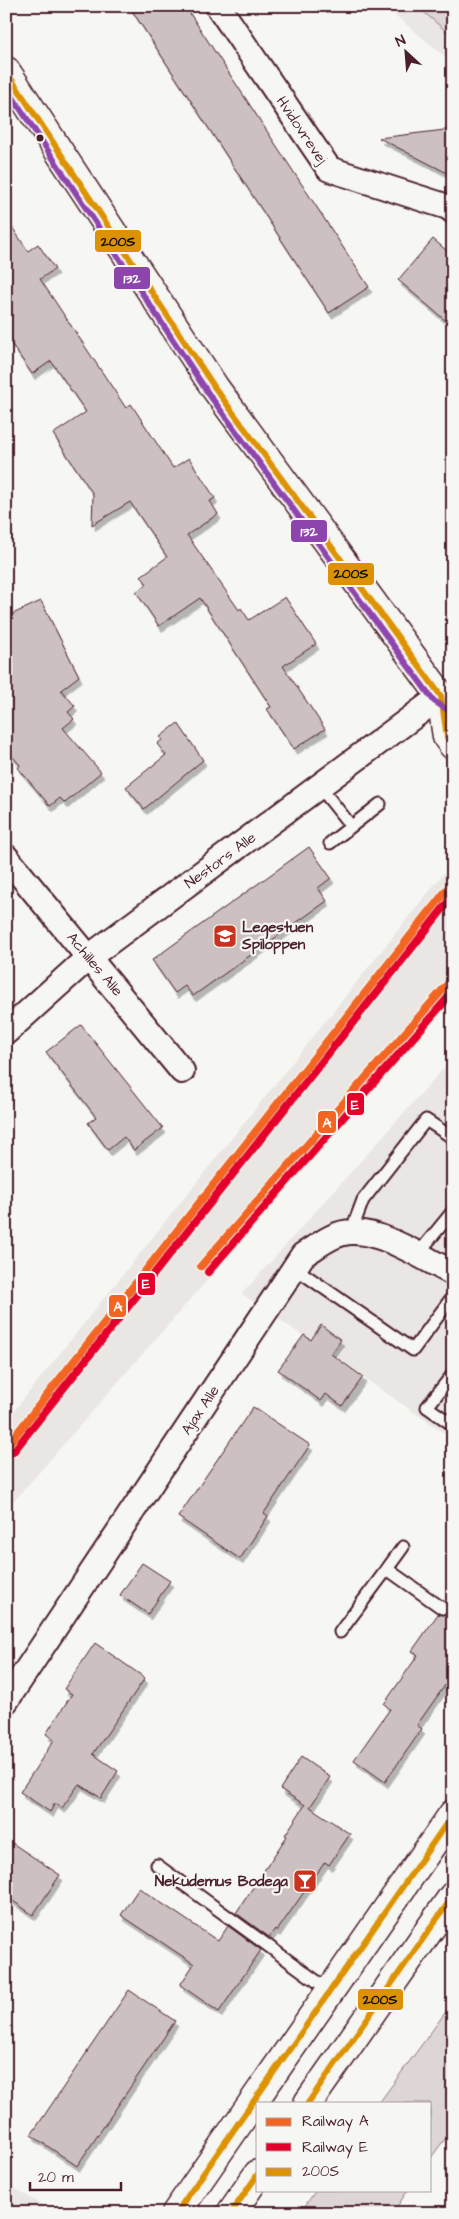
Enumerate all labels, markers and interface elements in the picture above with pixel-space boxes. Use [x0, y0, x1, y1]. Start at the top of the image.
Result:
north arrow [382, 28, 432, 78]
text: N [392, 30, 409, 52]
street label: Hvidovrevej [271, 92, 332, 169]
unlabelled marker [35, 133, 45, 143]
line badge: 200S [94, 229, 142, 253]
text: 200S [100, 232, 135, 252]
line badge: 132 [113, 266, 151, 290]
text: 132 [124, 269, 141, 289]
line badge: 132 [290, 519, 328, 543]
text: 132 [301, 522, 318, 542]
line badge: 200S [327, 562, 375, 586]
text: 200S [333, 564, 368, 584]
street label: Nestors Alle [180, 827, 260, 894]
place label: Legestuen Spiloppen [241, 917, 314, 955]
school or university icon: Legestuen Spiloppen [212, 923, 238, 949]
street label: Achilles Alle [62, 928, 128, 1001]
line badge: E [346, 1092, 365, 1116]
text: E [351, 1095, 360, 1115]
line badge: A [317, 1110, 337, 1134]
text: A [323, 1113, 333, 1133]
line badge: E [137, 1272, 156, 1296]
text: E [142, 1274, 151, 1294]
line badge: A [108, 1294, 127, 1318]
text: A [114, 1297, 124, 1317]
street label: Ajax Alle [176, 1381, 225, 1439]
bar icon: Nekudemus Bodega [292, 1868, 318, 1894]
place label: Nekudemus Bodega [155, 1871, 288, 1894]
line badge: 200S [357, 1988, 404, 2011]
text: 200S [362, 1990, 397, 2010]
legend [256, 2102, 432, 2192]
text: Railway A [302, 2111, 369, 2133]
text: Railway E [302, 2137, 368, 2159]
scale bar [30, 2159, 121, 2191]
text: 200S [302, 2161, 340, 2182]
text: 20 m [38, 2167, 74, 2188]

